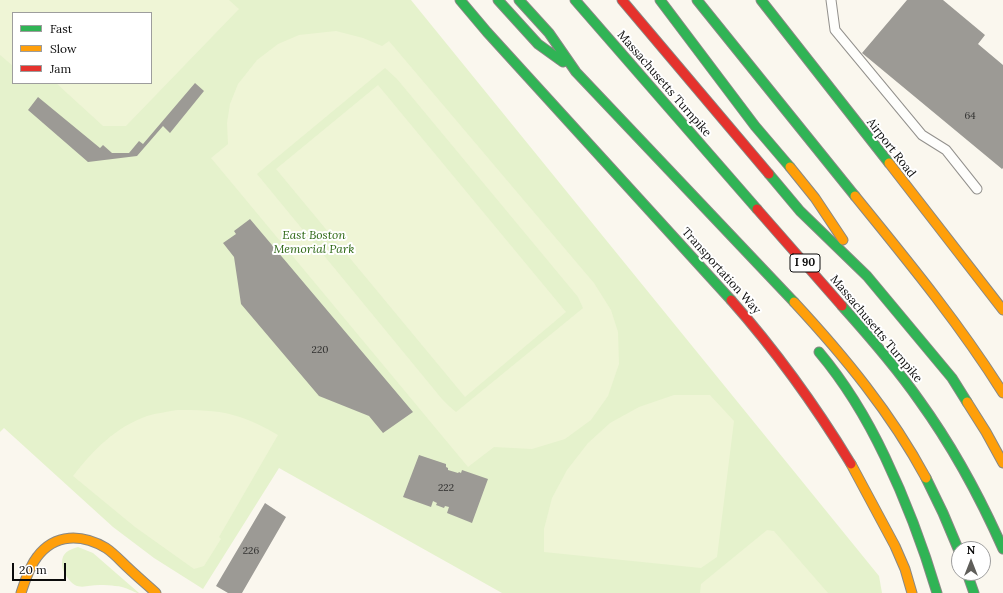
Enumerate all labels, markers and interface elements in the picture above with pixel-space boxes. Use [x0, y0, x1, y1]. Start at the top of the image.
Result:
legend [12, 12, 152, 84]
text: Fast [50, 21, 73, 36]
street label: Massachusetts Turnpike [614, 28, 714, 140]
text: Slow [50, 41, 77, 56]
text: Jam [50, 61, 71, 76]
house number: 64 [964, 110, 976, 122]
street label: Airport Road [863, 116, 919, 180]
street label: Transportation Way [678, 225, 764, 317]
park label: East Boston Memorial Park [274, 229, 354, 257]
road number: I 90 [790, 254, 820, 272]
street label: Massachusetts Turnpike [827, 272, 925, 386]
house number: 220 [312, 344, 328, 356]
house number: 222 [438, 482, 454, 494]
north arrow [951, 541, 991, 581]
text: N [967, 543, 975, 557]
house number: 226 [243, 545, 259, 557]
scale bar [14, 555, 68, 581]
text: 20 m [19, 562, 47, 577]

